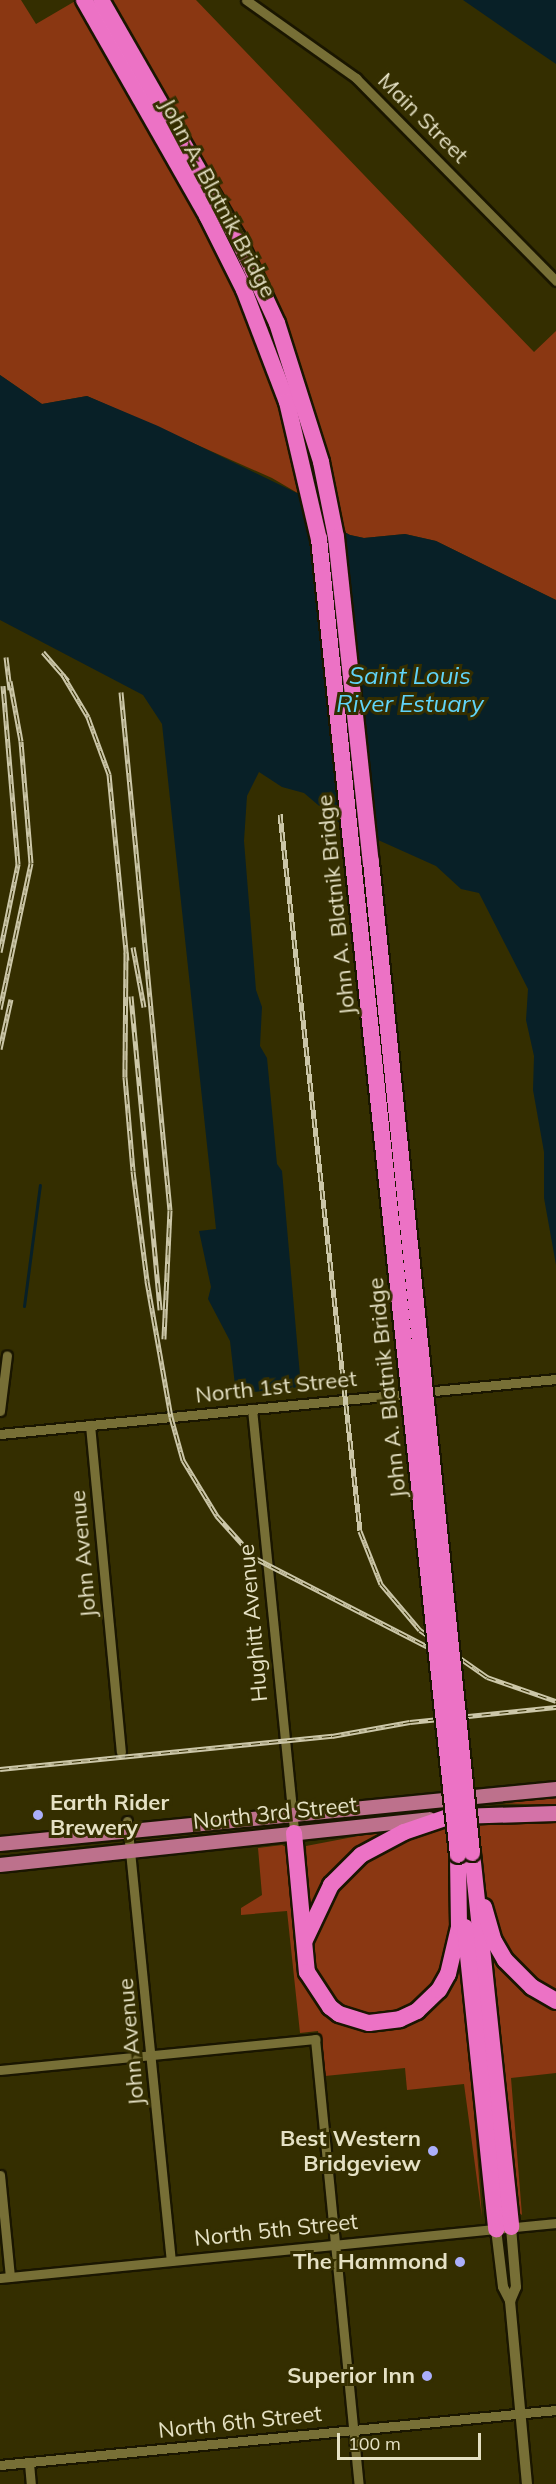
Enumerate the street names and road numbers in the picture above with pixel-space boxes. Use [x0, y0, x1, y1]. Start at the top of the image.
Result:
street label: Main Street [372, 67, 474, 169]
street label: John A. Blatnik Bridge [154, 94, 282, 302]
street label: John A. Blatnik Bridge [311, 793, 361, 1017]
street label: John A. Blatnik Bridge [362, 1276, 412, 1500]
street label: North 1st Street [194, 1365, 358, 1409]
street label: John Avenue [64, 1489, 102, 1619]
street label: Hughitt Avenue [233, 1543, 273, 1703]
street label: North 3rd Street [192, 1791, 358, 1835]
street label: John Avenue [112, 1977, 150, 2107]
street label: North 5th Street [193, 2208, 359, 2252]
street label: North 6th Street [157, 2400, 323, 2444]

